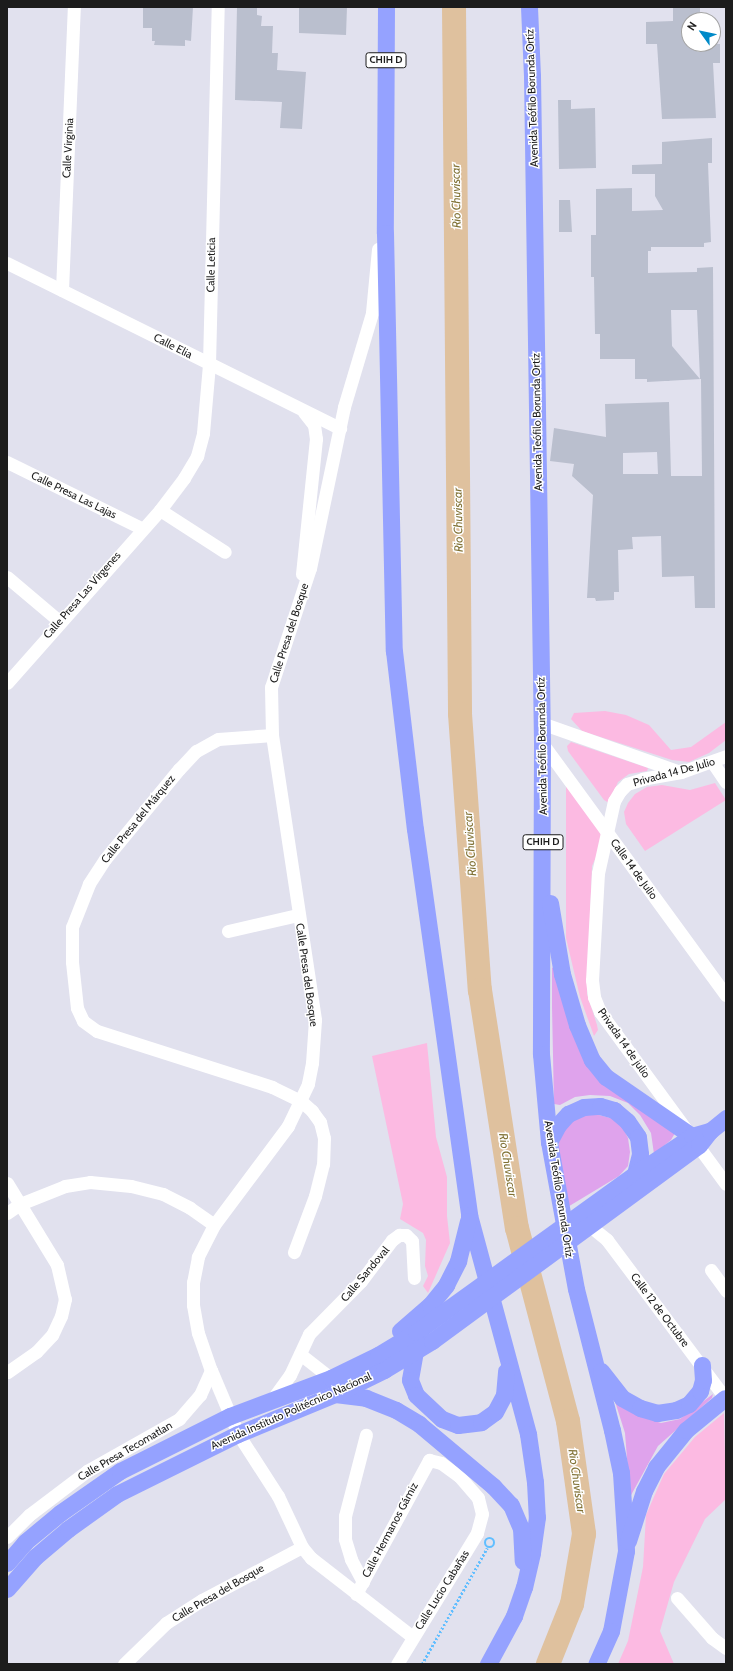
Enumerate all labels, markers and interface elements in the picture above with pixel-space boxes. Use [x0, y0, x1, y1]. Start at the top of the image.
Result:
north arrow [681, 12, 721, 52]
text: N [684, 19, 700, 33]
street label: Avenida Teófilo Borunda Ortíz [523, 29, 541, 167]
road number: CHIH D [365, 52, 407, 68]
street label: Calle Virginia [60, 118, 76, 178]
water label: Rio Chuviscar [448, 164, 464, 228]
street label: Calle Leticia [204, 237, 218, 293]
street label: Calle Elia [151, 331, 195, 361]
street label: Avenida Teófilo Borunda Ortíz [529, 353, 545, 491]
street label: Calle Presa Las Lajas [29, 469, 119, 521]
water label: Rio Chuviscar [450, 488, 466, 552]
street label: Calle Presa Las Vírgenes [41, 549, 123, 641]
street label: Calle Presa del Bosque [267, 581, 311, 685]
street label: Avenida Teófilo Borunda Ortíz [534, 677, 550, 815]
street label: Privada 14 De Julio [632, 755, 716, 789]
street label: Calle Presa del Márquez [98, 772, 178, 866]
water label: Rio Chuviscar [461, 811, 479, 877]
road number: CHIH D [522, 834, 564, 850]
street label: Calle 14 de Julio [608, 836, 660, 902]
street label: Calle Presa del Bosque [293, 922, 321, 1028]
street label: Privada 14 de julio [595, 1006, 653, 1080]
street label: Avenida Teófilo Borunda Ortíz [542, 1120, 576, 1258]
water label: Rio Chuviscar [496, 1132, 520, 1198]
street label: Calle Sandoval [338, 1244, 392, 1304]
street label: Calle 12 de Octubre [628, 1270, 692, 1350]
street label: Avenida Instituto Politécnico Nacional [209, 1369, 373, 1453]
street label: Calle Presa Tecomatlan [75, 1419, 175, 1483]
water label: Rio Chuviscar [565, 1448, 589, 1514]
street label: Calle Hermanos Gámiz [359, 1480, 421, 1580]
street label: Calle Lucio Cabañas [412, 1548, 472, 1632]
street label: Calle Presa del Bosque [170, 1561, 266, 1625]

